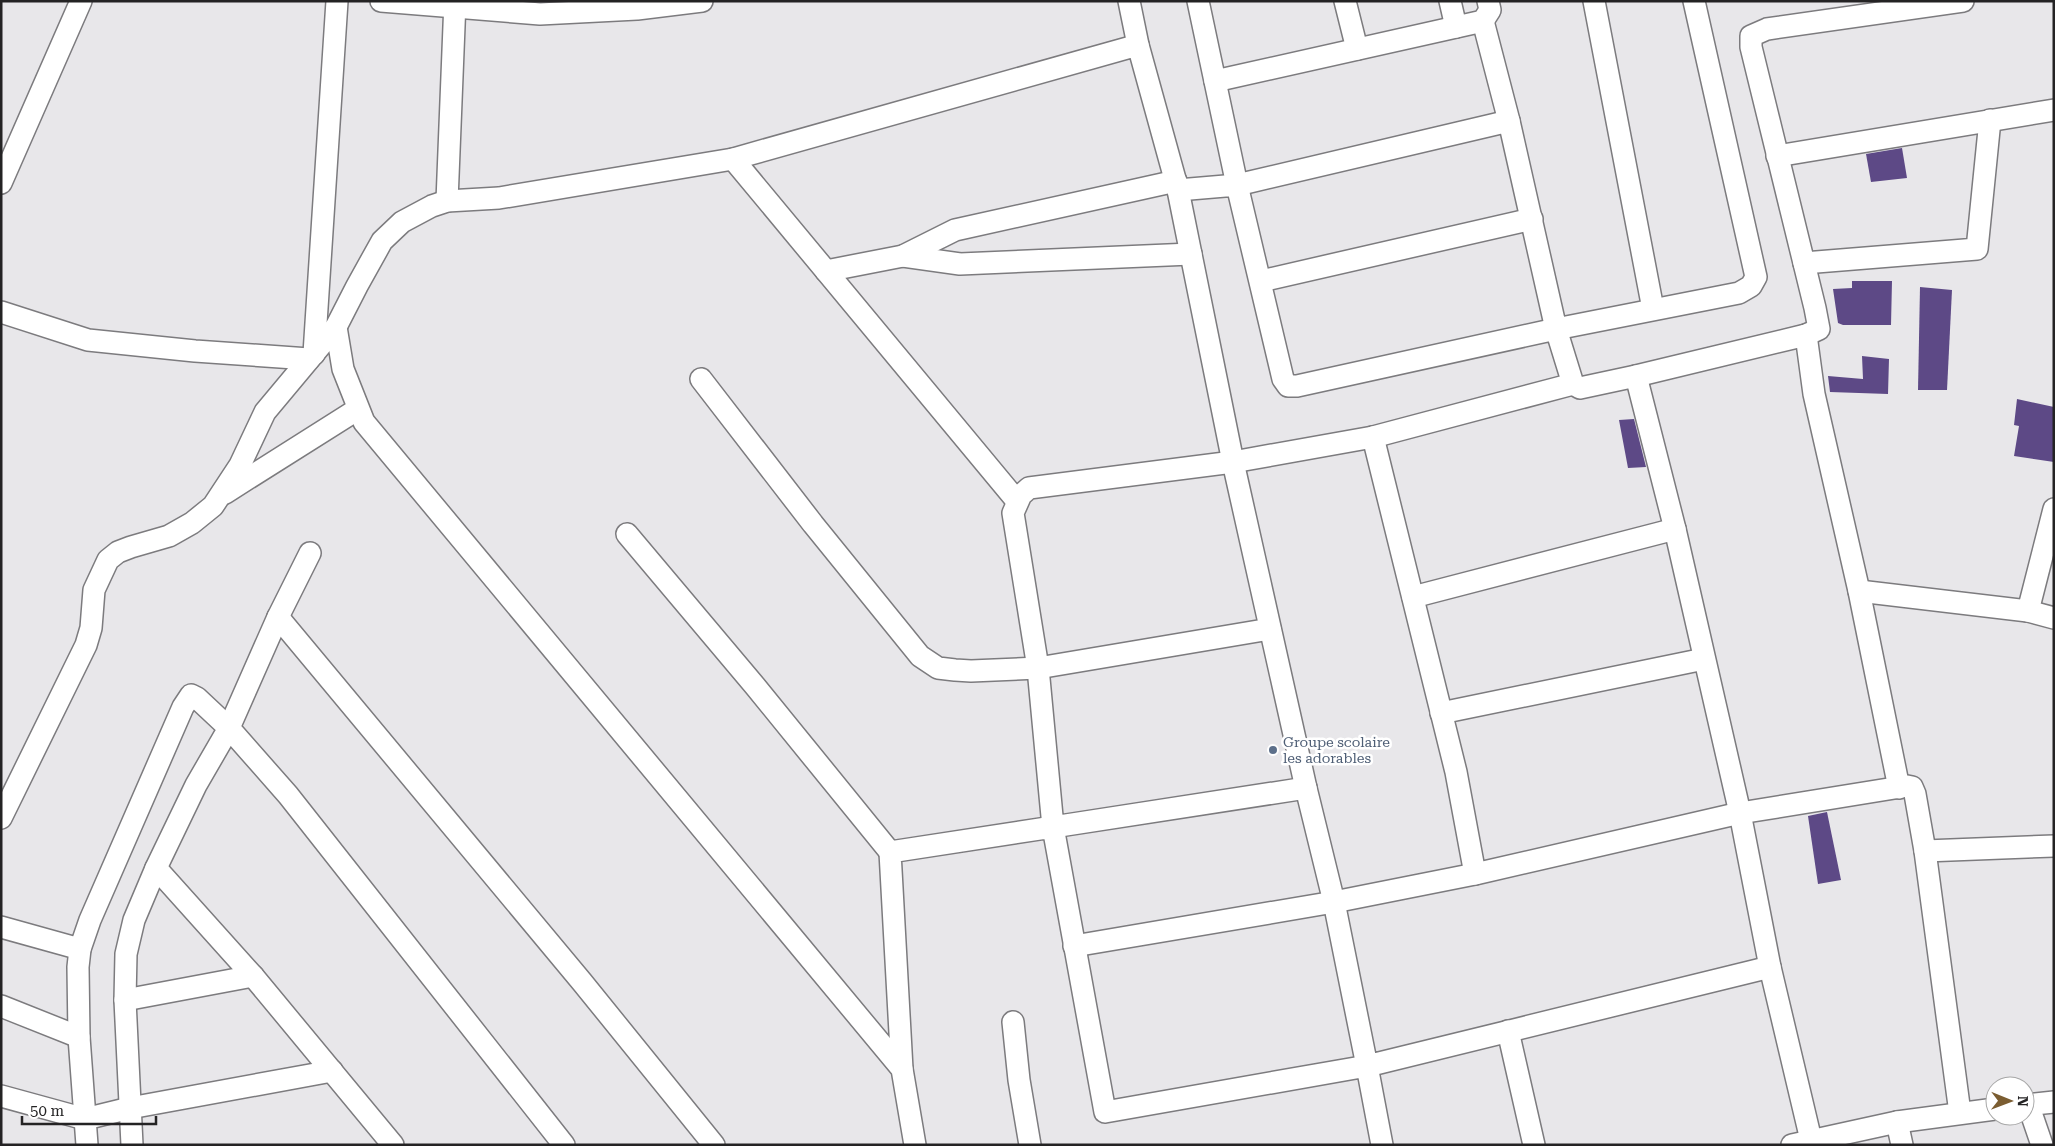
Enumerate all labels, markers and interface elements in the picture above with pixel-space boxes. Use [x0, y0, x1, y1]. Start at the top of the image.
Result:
place label: Groupe scolaire les adorables [1283, 734, 1390, 766]
marker: Groupe scolaire les adorables [1267, 744, 1279, 756]
north arrow [1985, 1076, 2035, 1126]
scale bar [22, 1094, 156, 1126]
text: N [2015, 1096, 2031, 1107]
text: 50 m [30, 1102, 65, 1120]

